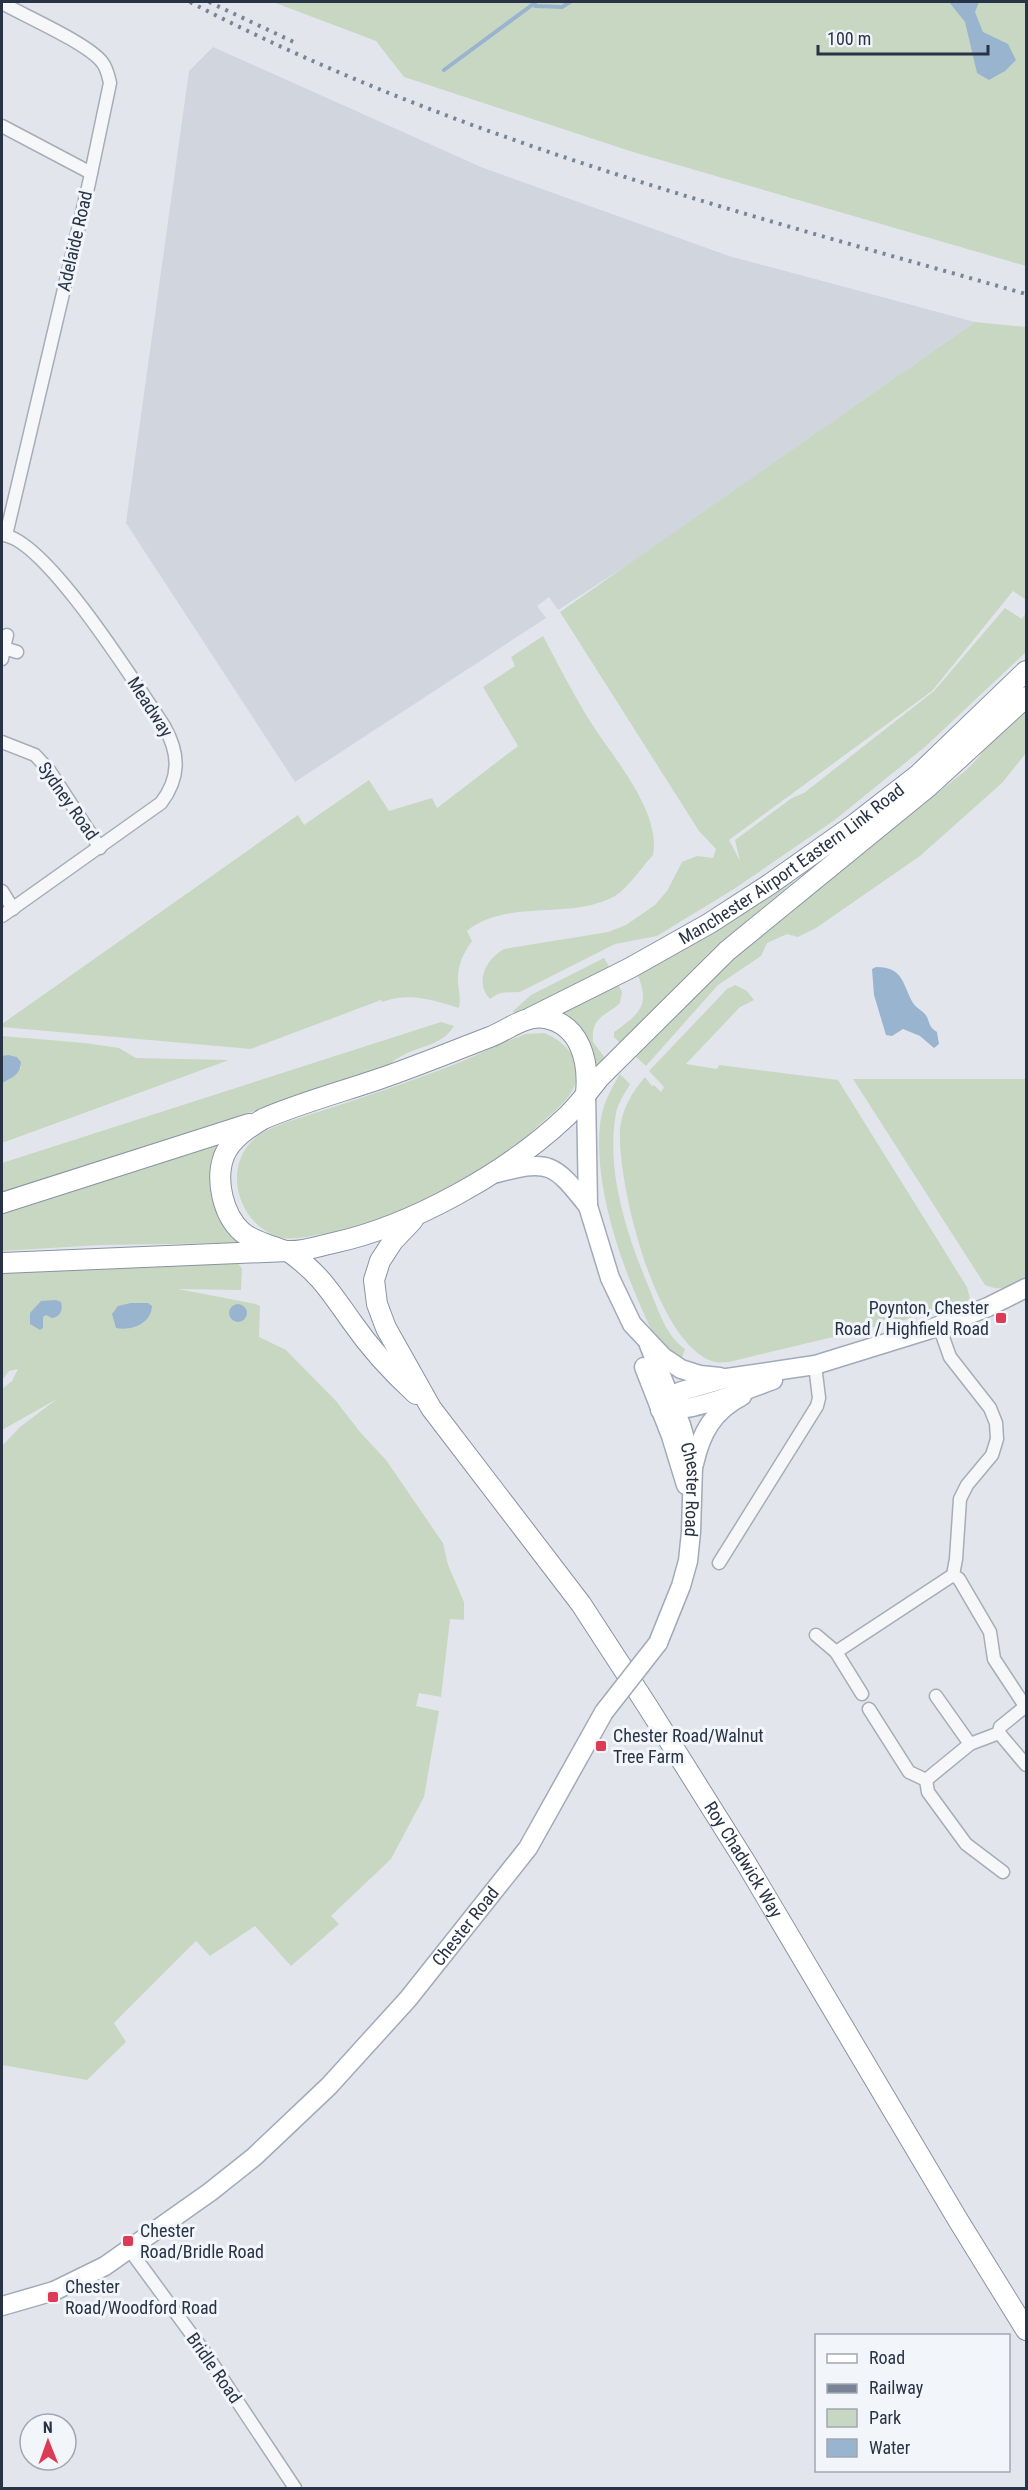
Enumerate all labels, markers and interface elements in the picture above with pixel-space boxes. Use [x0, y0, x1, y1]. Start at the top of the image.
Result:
scale bar [818, 18, 988, 56]
text: 100 m [827, 28, 871, 49]
street label: Adelaide Road [53, 189, 96, 293]
street label: Meadway [123, 673, 178, 741]
street label: Sydney Road [34, 758, 103, 844]
street label: Manchester Airport Eastern Link Road [675, 779, 908, 948]
place label: Poynton, Chester Road / Highfield Road [834, 1297, 990, 1339]
marker: Poynton, Chester Road / Highfield Road [994, 1311, 1008, 1325]
street label: Chester Road [676, 1440, 704, 1538]
place label: Chester Road/Walnut Tree Farm [613, 1725, 764, 1767]
marker: Chester Road/Walnut Tree Farm [594, 1739, 608, 1753]
street label: Roy Chadwick Way [700, 1797, 787, 1922]
street label: Chester Road [427, 1882, 503, 1970]
place label: Chester Road/Bridle Road [140, 2220, 264, 2262]
marker: Chester Road/Bridle Road [121, 2234, 135, 2248]
place label: Chester Road/Woodford Road [65, 2276, 218, 2318]
marker: Chester Road/Woodford Road [46, 2290, 60, 2304]
street label: Bridle Road [183, 2328, 246, 2407]
legend [815, 2334, 1010, 2472]
text: Road [869, 2347, 905, 2368]
text: Railway [869, 2377, 924, 2398]
text: Park [869, 2407, 901, 2428]
north arrow [18, 2412, 78, 2472]
text: N [43, 2418, 53, 2437]
text: Water [869, 2437, 911, 2458]

